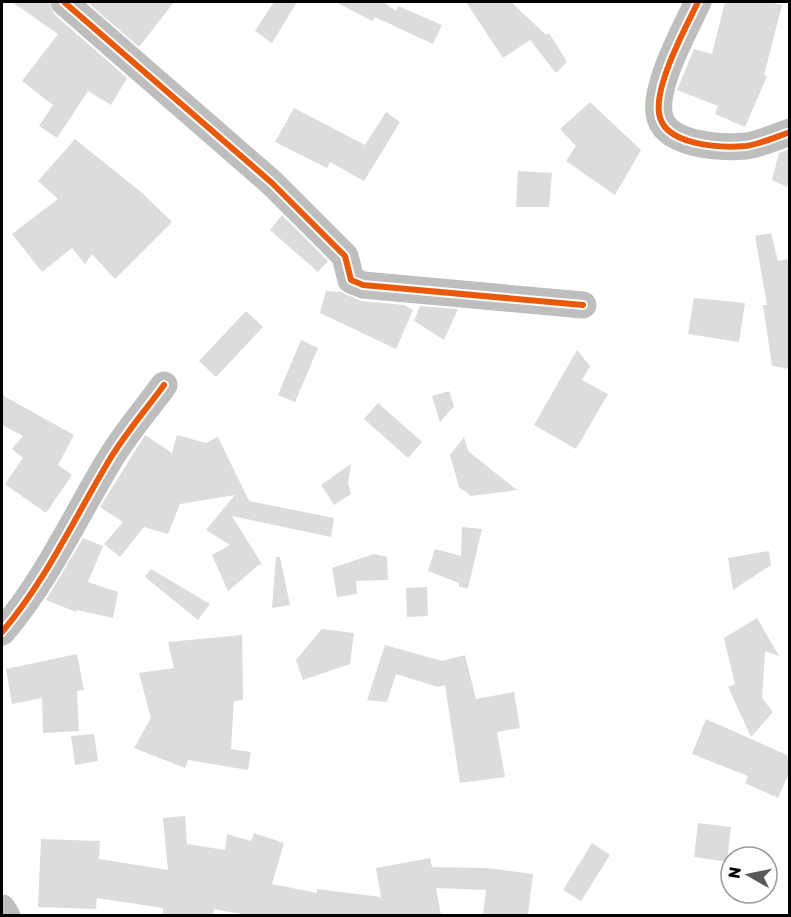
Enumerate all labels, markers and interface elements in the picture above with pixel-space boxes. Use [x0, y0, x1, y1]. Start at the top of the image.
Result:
north arrow [719, 845, 779, 905]
text: N [724, 866, 745, 880]

